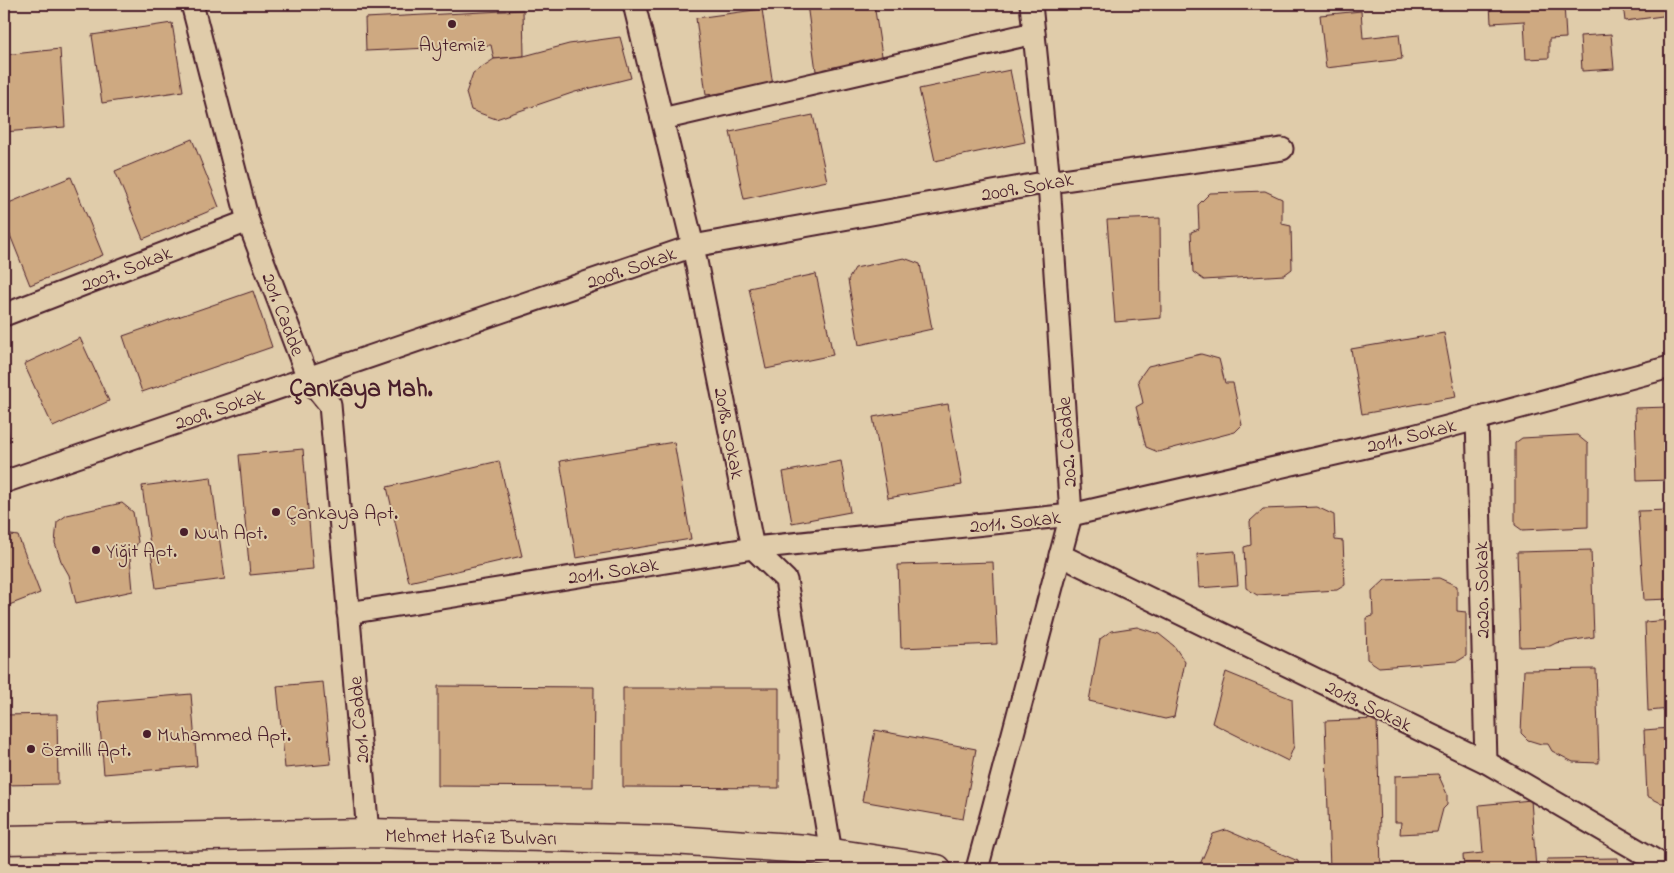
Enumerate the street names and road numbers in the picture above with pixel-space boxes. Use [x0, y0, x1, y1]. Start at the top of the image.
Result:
street label: 2009. Sokak [979, 166, 1076, 211]
street label: 2007. Sokak [77, 240, 177, 301]
street label: 2009. Sokak [583, 240, 681, 298]
street label: 201. Cadde [252, 269, 311, 361]
street label: 2009. Sokak [171, 381, 269, 439]
street label: 2018. Sokak [704, 385, 751, 482]
street label: 202. Cadde [1051, 395, 1086, 488]
street label: 2011. Sokak [1364, 412, 1460, 463]
street label: 2011. Sokak [968, 504, 1062, 543]
street label: 2020. Sokak [1468, 541, 1499, 639]
street label: 2011. Sokak [566, 551, 661, 594]
street label: 2013. Sokak [1320, 674, 1416, 741]
street label: 201. Cadde [342, 675, 379, 765]
street label: Mehmet Hafız Bulvarı [385, 823, 557, 854]

